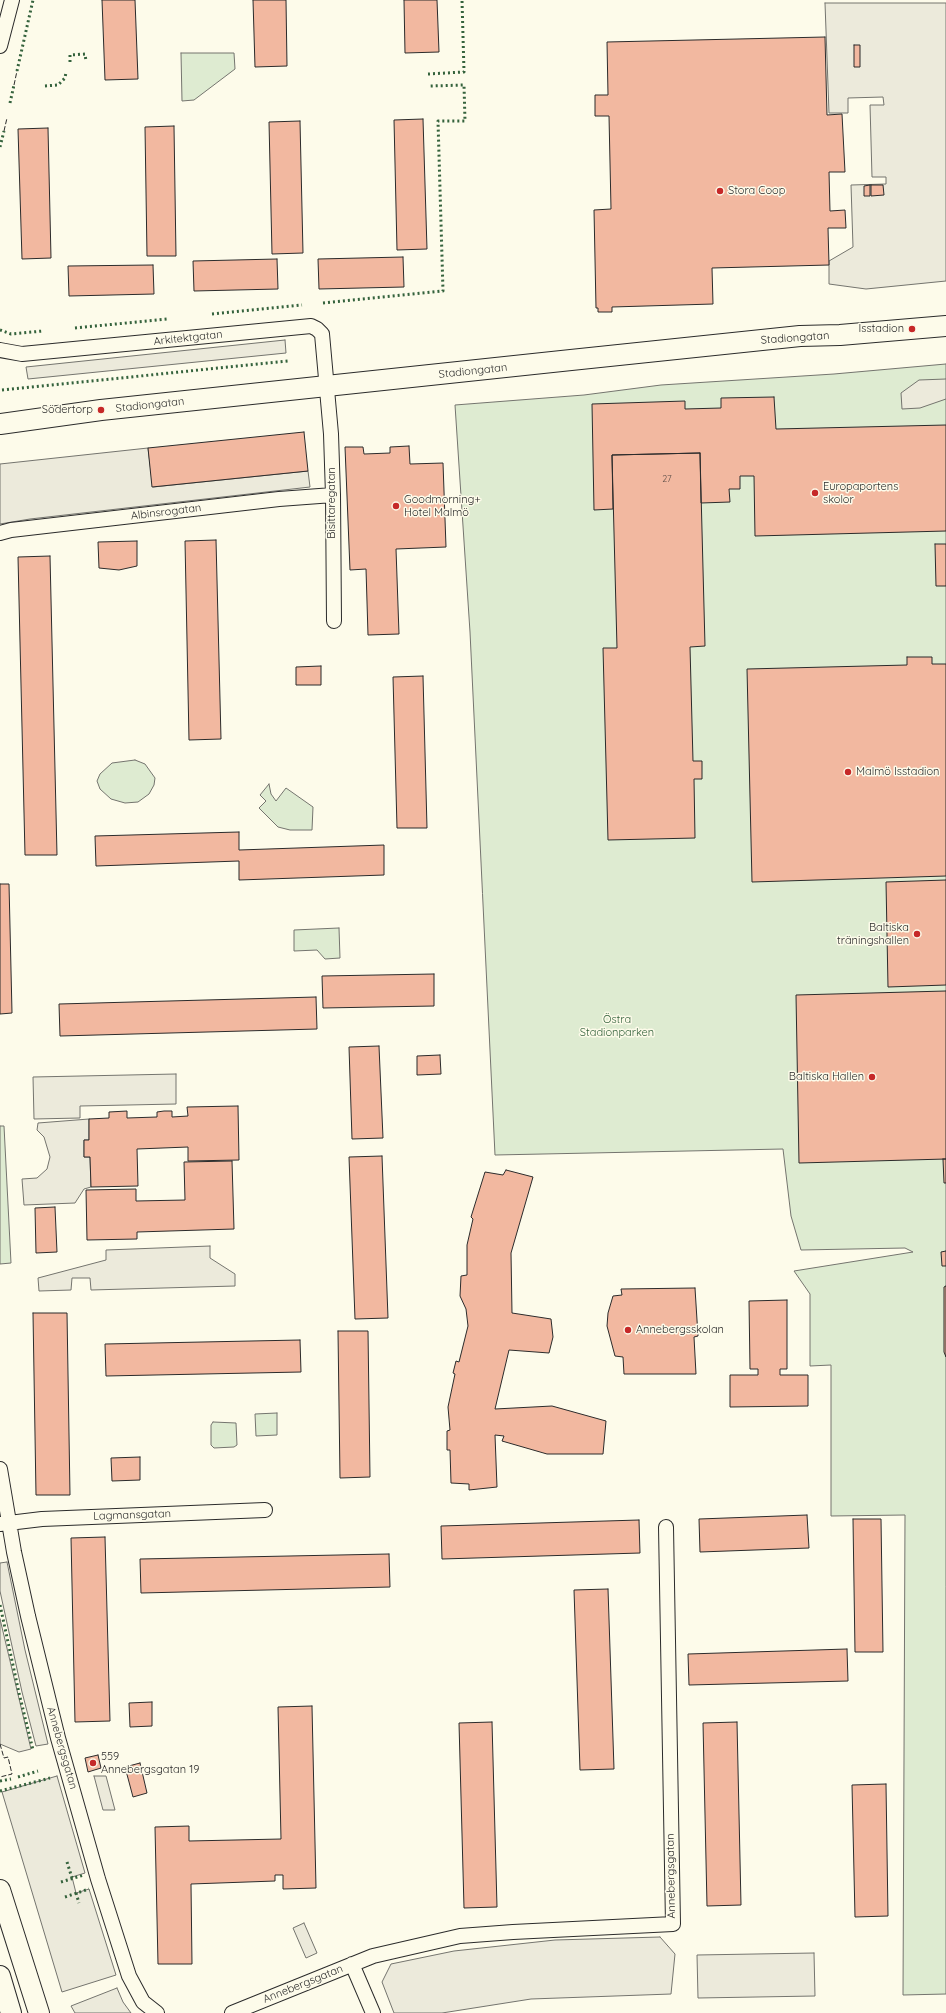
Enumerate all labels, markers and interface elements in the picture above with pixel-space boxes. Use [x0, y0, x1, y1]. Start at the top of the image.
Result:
place label: Stora Coop [728, 184, 785, 198]
marker: Stora Coop [715, 186, 725, 196]
place label: Isstadion [859, 322, 904, 336]
marker: Isstadion [907, 324, 917, 334]
street label: Arkitektgatan [153, 328, 223, 348]
street label: Stadiongatan [760, 329, 830, 347]
street label: Stadiongatan [438, 361, 508, 381]
street label: Stadiongatan [115, 395, 185, 415]
place label: Södertorp [42, 403, 93, 417]
marker: Södertorp [96, 405, 106, 415]
street label: Bisittaregatan [325, 467, 339, 539]
house number: 27 [662, 474, 672, 484]
place label: Europaportens skolor [823, 480, 898, 506]
marker: Europaportens skolor [810, 488, 820, 498]
place label: Goodmorning+ Hotel Malmö [404, 493, 481, 519]
street label: Albinsrogatan [130, 501, 202, 523]
marker: Goodmorning+ Hotel Malmö [391, 501, 401, 511]
place label: Malmö Isstadion [856, 765, 939, 779]
marker: Malmö Isstadion [843, 767, 853, 777]
place label: Baltiska träningshallen [837, 921, 909, 947]
marker: Baltiska träningshallen [912, 929, 922, 939]
park label: Östra Stadionparken [580, 1013, 654, 1039]
place label: Baltiska Hallen [789, 1070, 864, 1084]
marker: Baltiska Hallen [867, 1072, 877, 1082]
place label: Annebergsskolan [636, 1323, 724, 1337]
marker: Annebergsskolan [623, 1325, 633, 1335]
street label: Lagmansgatan [93, 1507, 171, 1523]
street label: Annebergsgatan [44, 1705, 80, 1791]
place label: 559 Annebergsgatan 19 [101, 1750, 199, 1776]
marker: 559 Annebergsgatan 19 [88, 1758, 98, 1768]
street label: Annebergsgatan [664, 1833, 678, 1919]
street label: Annebergsgatan [261, 1962, 345, 2006]

